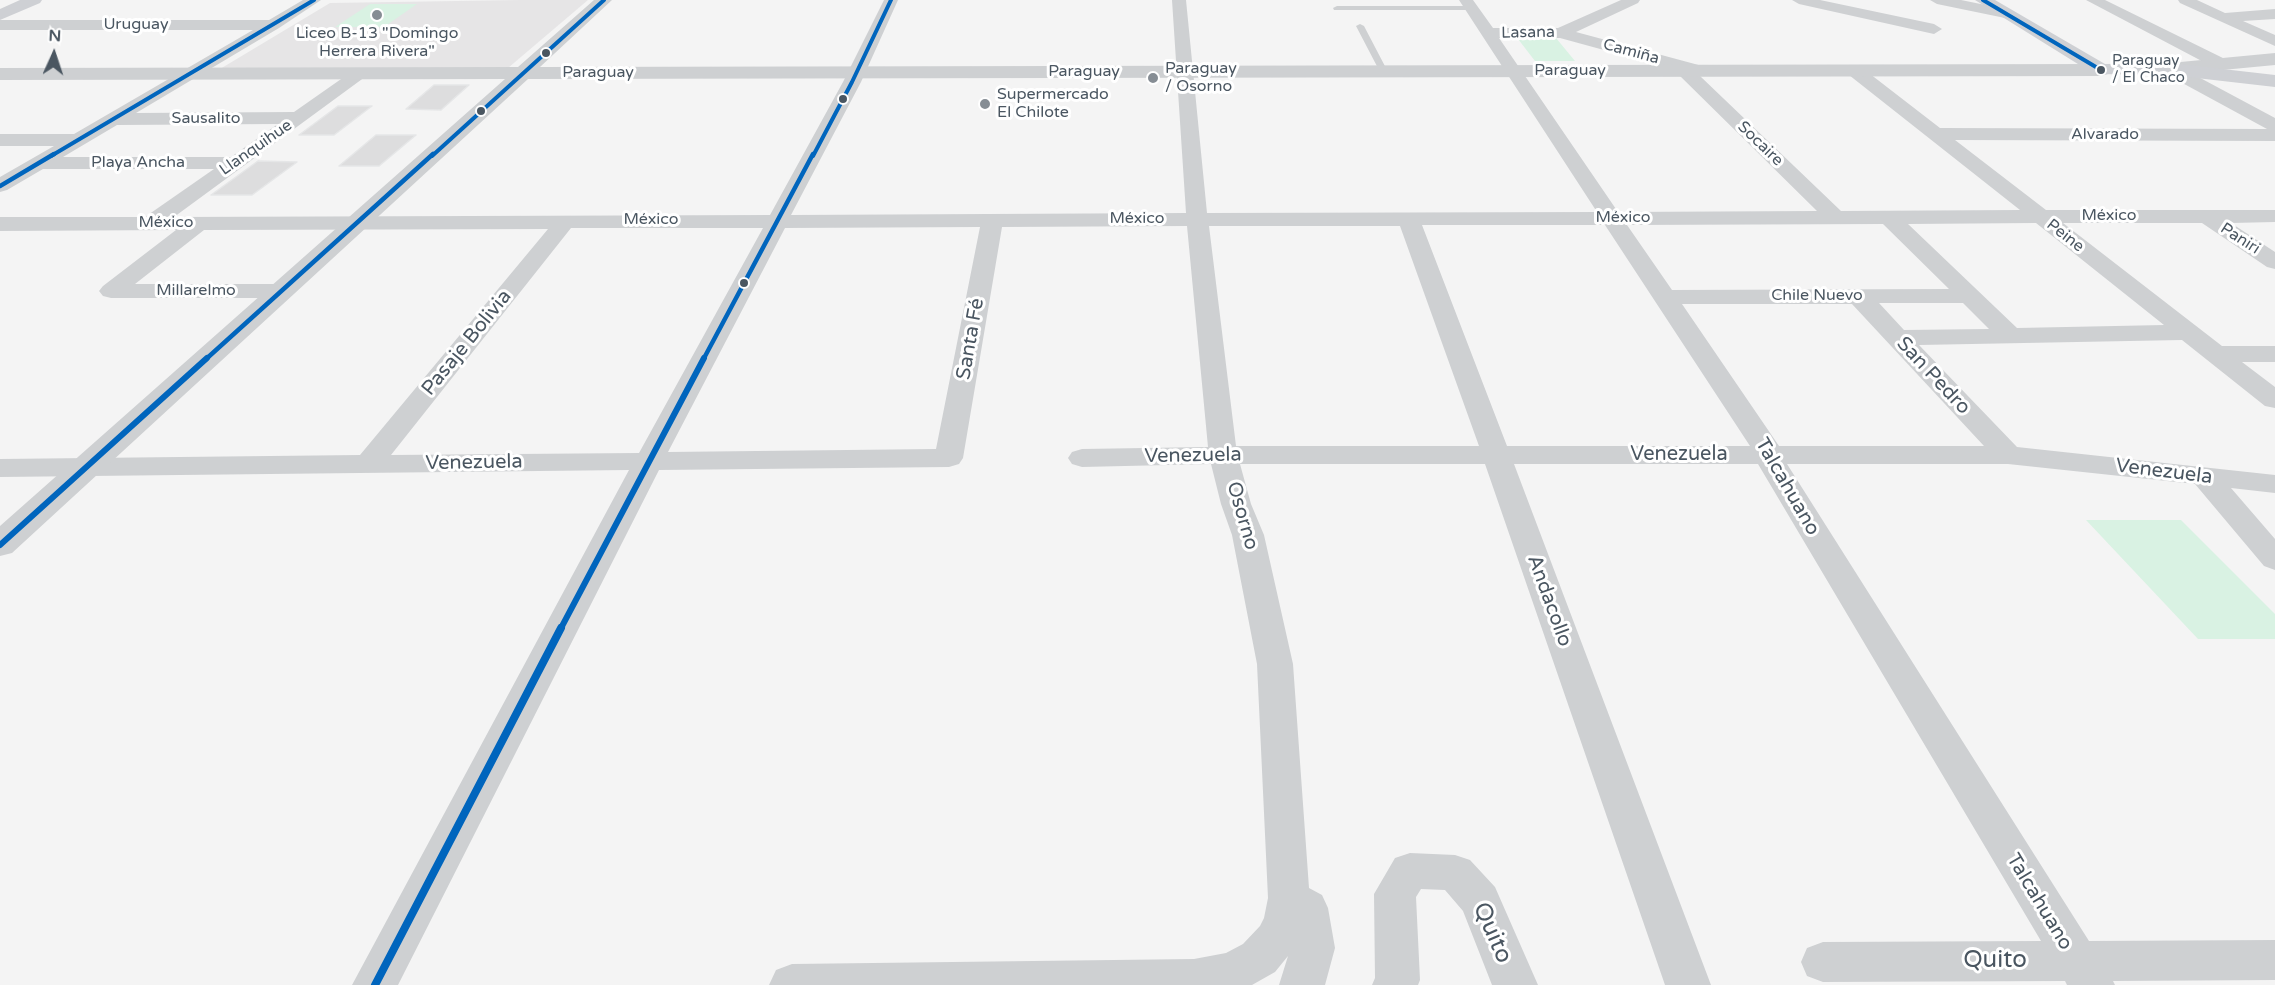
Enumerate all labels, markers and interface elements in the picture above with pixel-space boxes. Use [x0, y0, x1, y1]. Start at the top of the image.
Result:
marker: Liceo B-13 "Domingo Herrera Rivera" [370, 8, 384, 22]
street label: Uruguay [104, 15, 168, 35]
street label: Lasana [1501, 23, 1555, 43]
north arrow [24, 24, 84, 84]
place label: Liceo B-13 "Domingo Herrera Rivera" [296, 24, 458, 62]
text: N [48, 26, 62, 46]
street label: Camiña [1601, 35, 1661, 69]
unlabelled marker [540, 47, 552, 59]
place label: Paraguay / El Chaco [2112, 52, 2185, 87]
place label: Paraguay / Osorno [1165, 59, 1237, 97]
street label: Paraguay [1534, 61, 1606, 81]
street label: Paraguay [1048, 62, 1120, 82]
street label: Paraguay [562, 63, 634, 83]
marker: Paraguay / El Chaco [2095, 64, 2107, 76]
marker: Paraguay / Osorno [1146, 71, 1160, 85]
place label: Supermercado El Chilote [997, 85, 1109, 123]
unlabelled marker [837, 93, 849, 105]
marker: Supermercado El Chilote [978, 97, 992, 111]
unlabelled marker [475, 105, 487, 117]
street label: Sausalito [172, 109, 240, 129]
street label: Llanquihue [216, 116, 296, 180]
street label: Socaire [1733, 118, 1787, 170]
street label: Alvarado [2071, 125, 2139, 145]
street label: Playa Ancha [91, 153, 185, 173]
street label: México [2081, 206, 2137, 226]
street label: México [1595, 208, 1651, 228]
street label: México [1109, 209, 1165, 229]
street label: México [623, 210, 679, 230]
street label: México [138, 213, 194, 233]
street label: Peine [2042, 215, 2088, 257]
street label: Paniri [2217, 219, 2263, 259]
unlabelled marker [738, 277, 750, 289]
street label: Millarelmo [156, 281, 236, 301]
street label: Pasaje Bolivia [417, 285, 517, 401]
street label: Chile Nuevo [1771, 286, 1863, 306]
street label: Santa Fé [952, 296, 990, 382]
street label: San Pedro [1891, 332, 1975, 420]
street label: Talcahuano [1749, 434, 1825, 540]
street label: Venezuela [1144, 443, 1242, 469]
street label: Venezuela [1630, 443, 1728, 467]
street label: Venezuela [425, 450, 523, 476]
street label: Venezuela [2114, 454, 2214, 490]
street label: Osorno [1221, 479, 1263, 553]
street label: Andacollo [1521, 552, 1577, 650]
street label: Talcahuano [2001, 849, 2077, 955]
street label: Quito [1466, 898, 1518, 968]
street label: Quito [1963, 947, 2027, 975]

